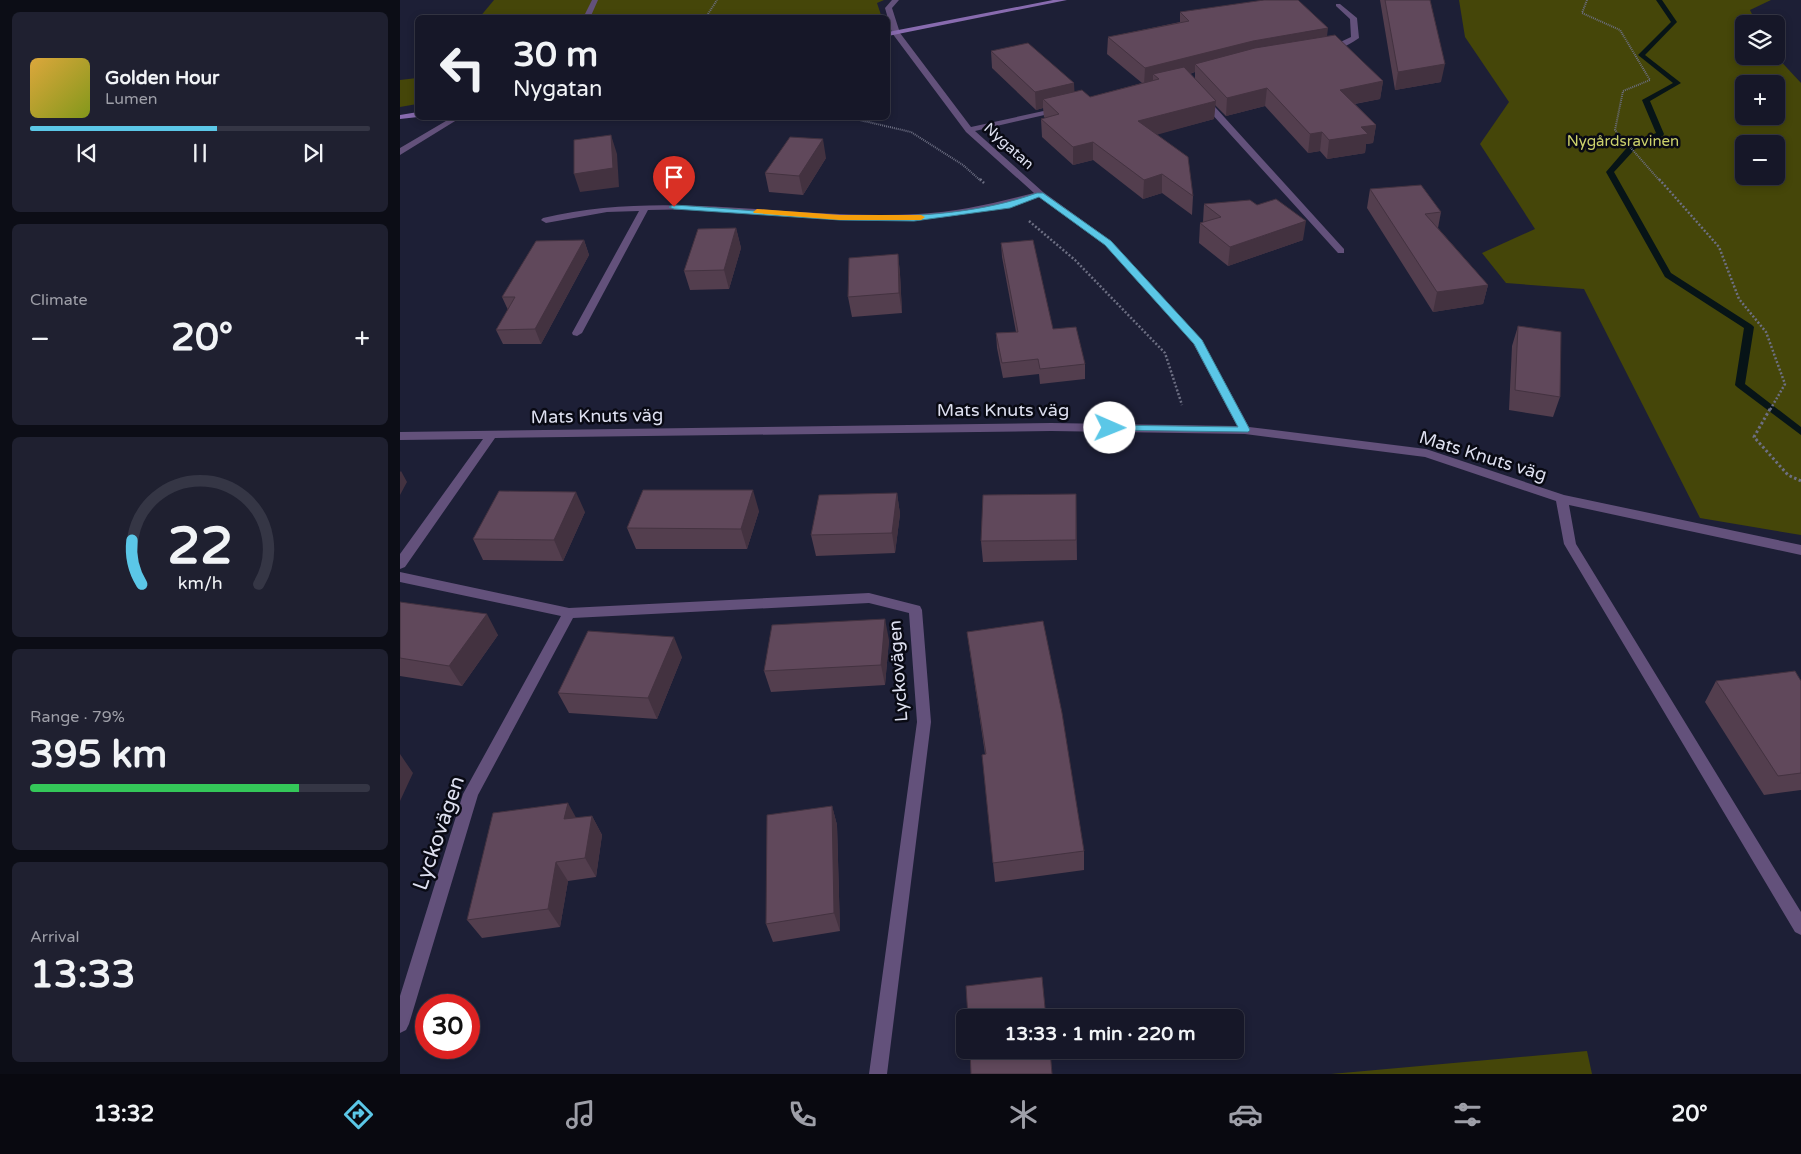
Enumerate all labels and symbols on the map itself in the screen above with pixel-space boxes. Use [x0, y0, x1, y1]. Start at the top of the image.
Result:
street label: Nygatan [980, 119, 1038, 173]
park label: Nygårdsravinen [1567, 132, 1679, 150]
pin [653, 156, 695, 207]
street label: Mats Knuts väg [937, 399, 1069, 421]
position arrow [1083, 401, 1135, 453]
street label: Mats Knuts väg [531, 404, 663, 428]
street label: Mats Knuts väg [1416, 426, 1550, 486]
street label: Lyckovägen [883, 619, 913, 723]
street label: Lyckovägen [408, 773, 470, 893]
speed limit sign: 30 [415, 994, 480, 1059]

